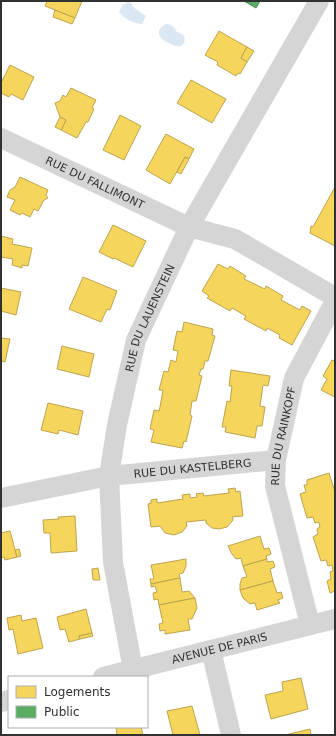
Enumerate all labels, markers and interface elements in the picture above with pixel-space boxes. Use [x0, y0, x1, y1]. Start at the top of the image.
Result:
street label: RUE DU FALLIMONT [44, 154, 147, 212]
street label: RUE DU LAUENSTEIN [123, 262, 177, 373]
street label: RUE DU RAINKOPF [269, 385, 298, 486]
street label: RUE DU KASTELBERG [133, 456, 252, 480]
street label: AVENUE DE PARIS [170, 630, 269, 666]
legend [8, 676, 148, 728]
text: Logements [44, 685, 110, 699]
text: Public [44, 705, 80, 719]

